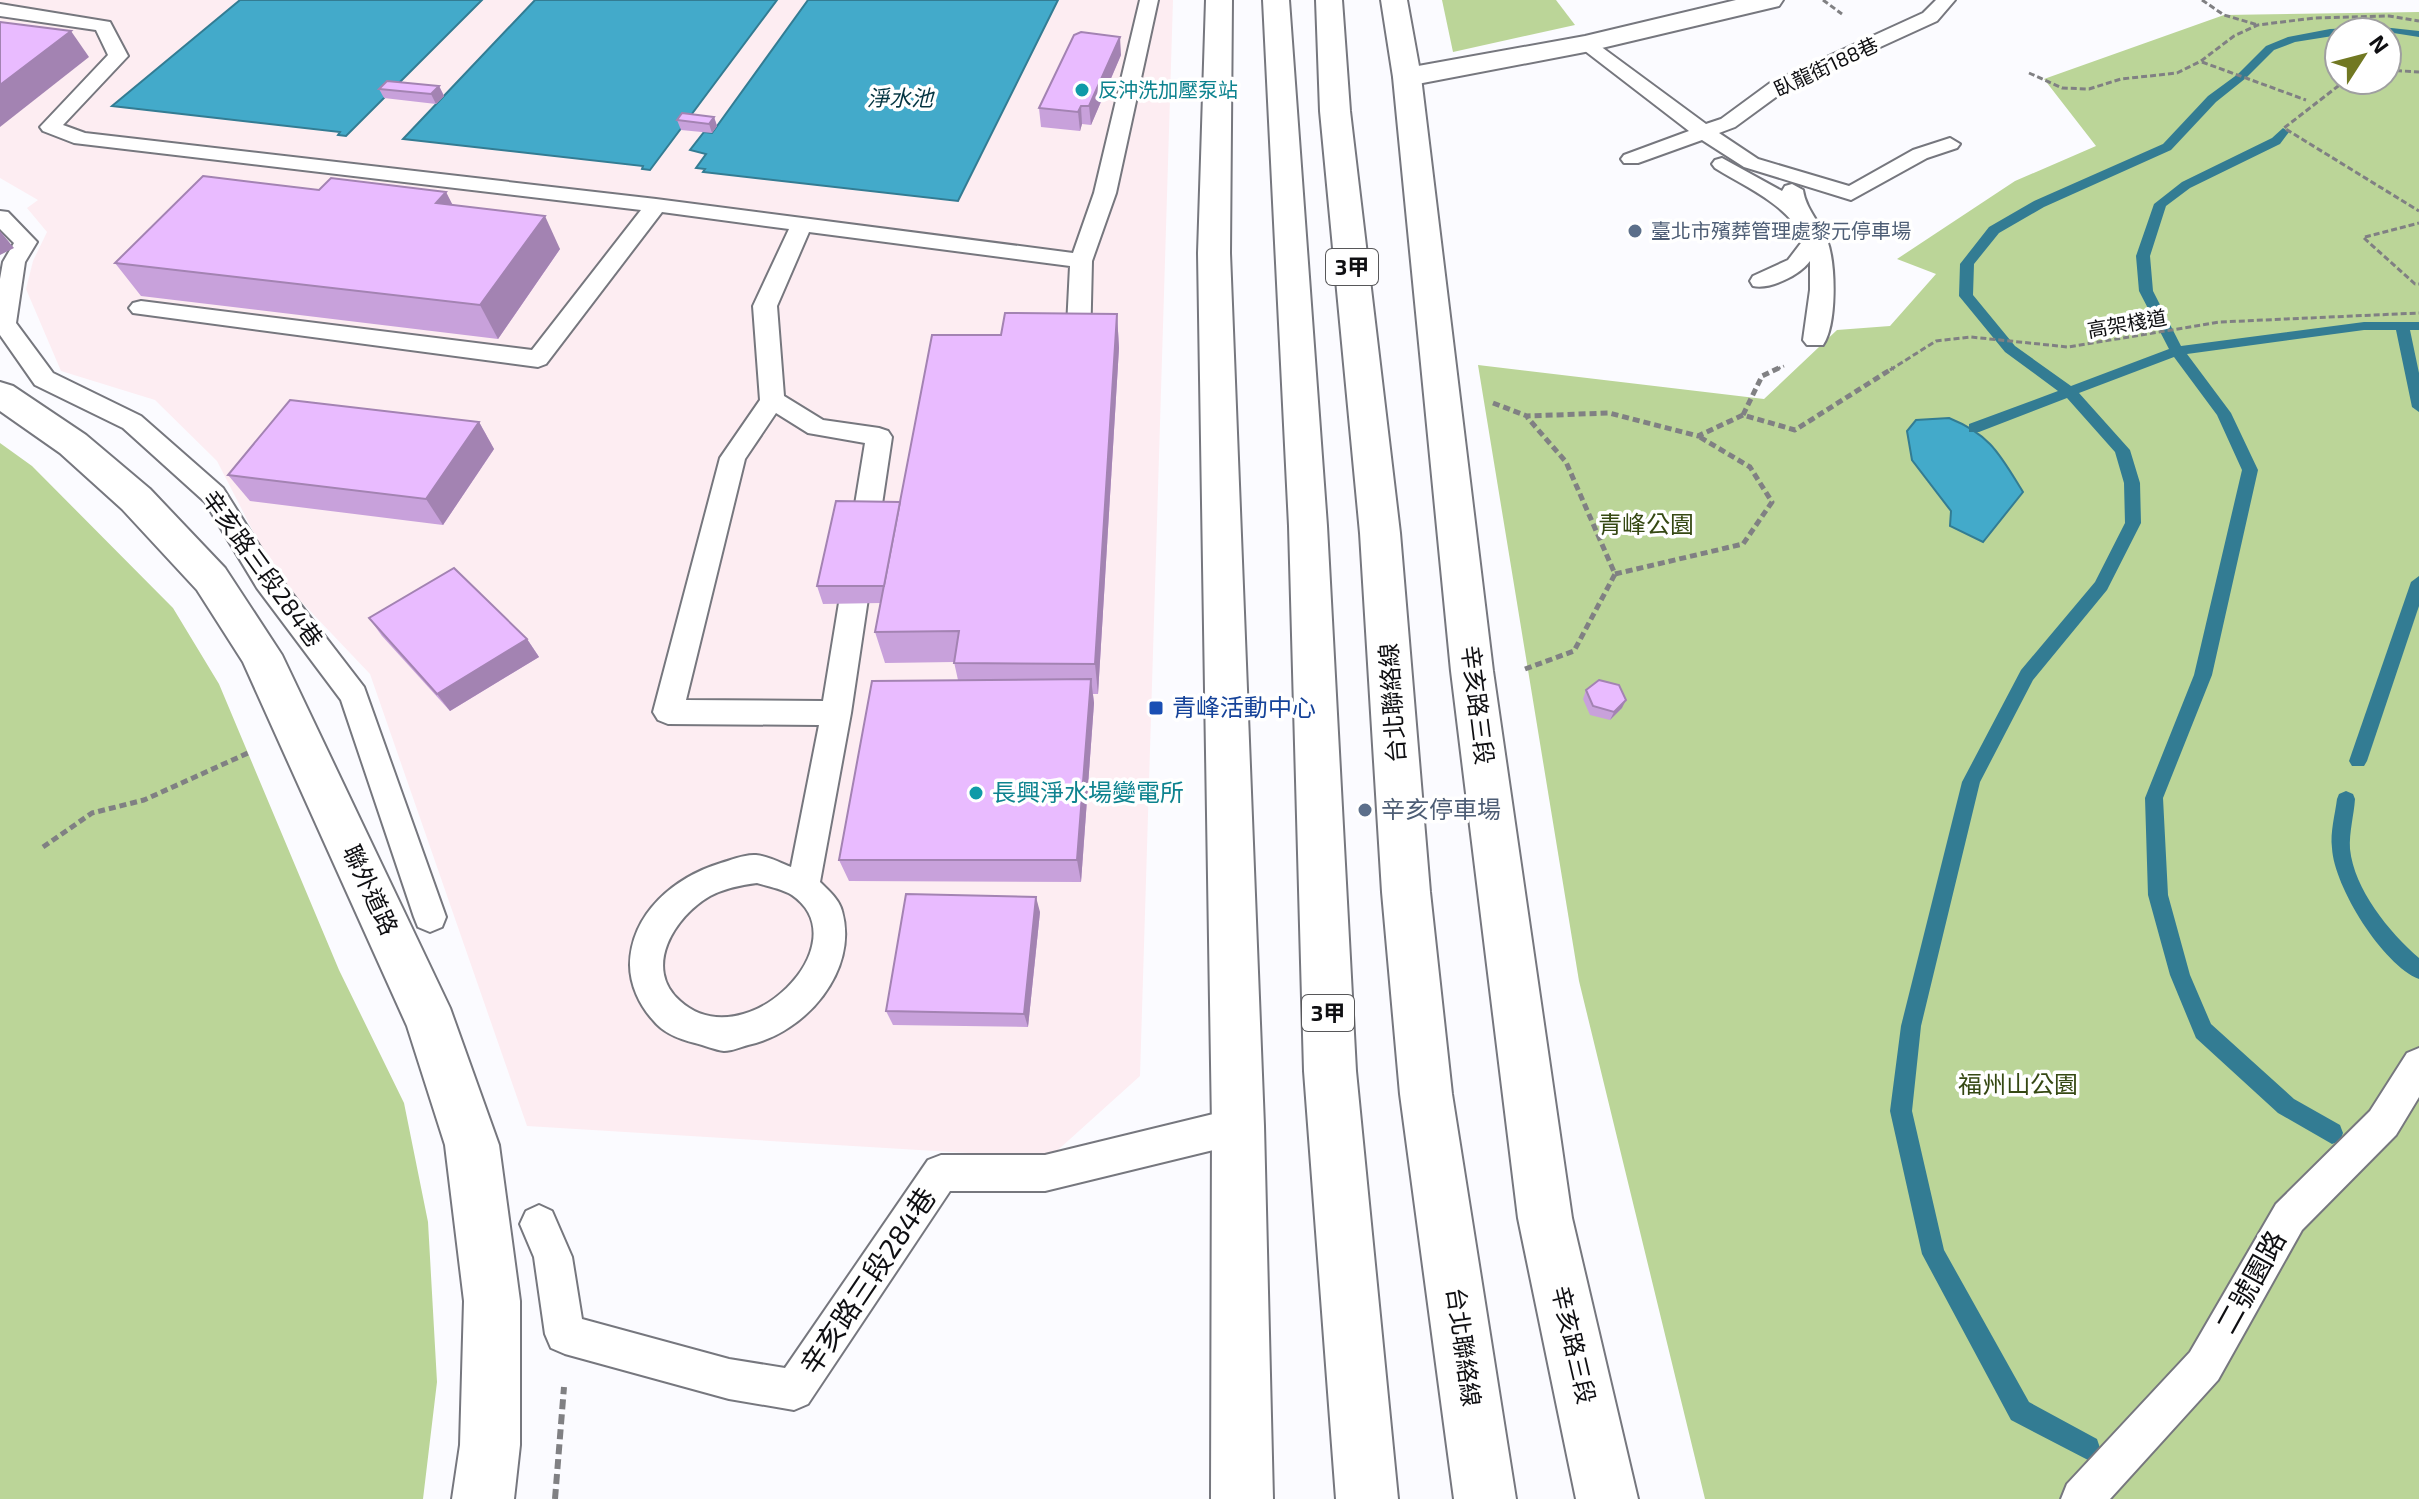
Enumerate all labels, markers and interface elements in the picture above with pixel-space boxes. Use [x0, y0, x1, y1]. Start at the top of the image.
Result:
north arrow [2323, 16, 2403, 96]
text: N [2365, 30, 2395, 58]
street label: 臥龍街188巷 [1770, 31, 1882, 101]
place label: 反沖洗加壓泵站 [1098, 77, 1238, 101]
marker: 反沖洗加壓泵站 [1073, 81, 1091, 99]
water label: 淨水池 [867, 84, 935, 110]
place label: 臺北市殯葬管理處黎元停車場 [1651, 218, 1911, 242]
marker: 臺北市殯葬管理處黎元停車場 [1626, 222, 1644, 240]
road number: 3甲 [1326, 249, 1378, 285]
street label: 高架棧道 [2085, 304, 2168, 342]
street label: 辛亥路三段284巷 [197, 484, 330, 652]
park label: 青峰公園 [1598, 509, 1694, 538]
street label: 台北聯絡線 [1373, 642, 1410, 764]
street label: 辛亥路三段 [1457, 643, 1500, 766]
place label: 青峰活動中心 [1172, 692, 1316, 721]
marker: 青峰活動中心 [1147, 699, 1165, 717]
place label: 長興淨水場變電所 [992, 777, 1184, 806]
marker: 長興淨水場變電所 [967, 784, 985, 802]
place label: 辛亥停車場 [1381, 794, 1501, 823]
marker: 辛亥停車場 [1356, 801, 1374, 819]
street label: 聯外道路 [338, 840, 405, 939]
road number: 3甲 [1302, 995, 1354, 1031]
park label: 福州山公園 [1958, 1069, 2078, 1098]
street label: 辛亥路三段284巷 [792, 1181, 942, 1380]
street label: 二號園路 [2208, 1224, 2292, 1339]
street label: 辛亥路三段 [1547, 1283, 1602, 1406]
street label: 台北聯絡線 [1442, 1285, 1487, 1408]

